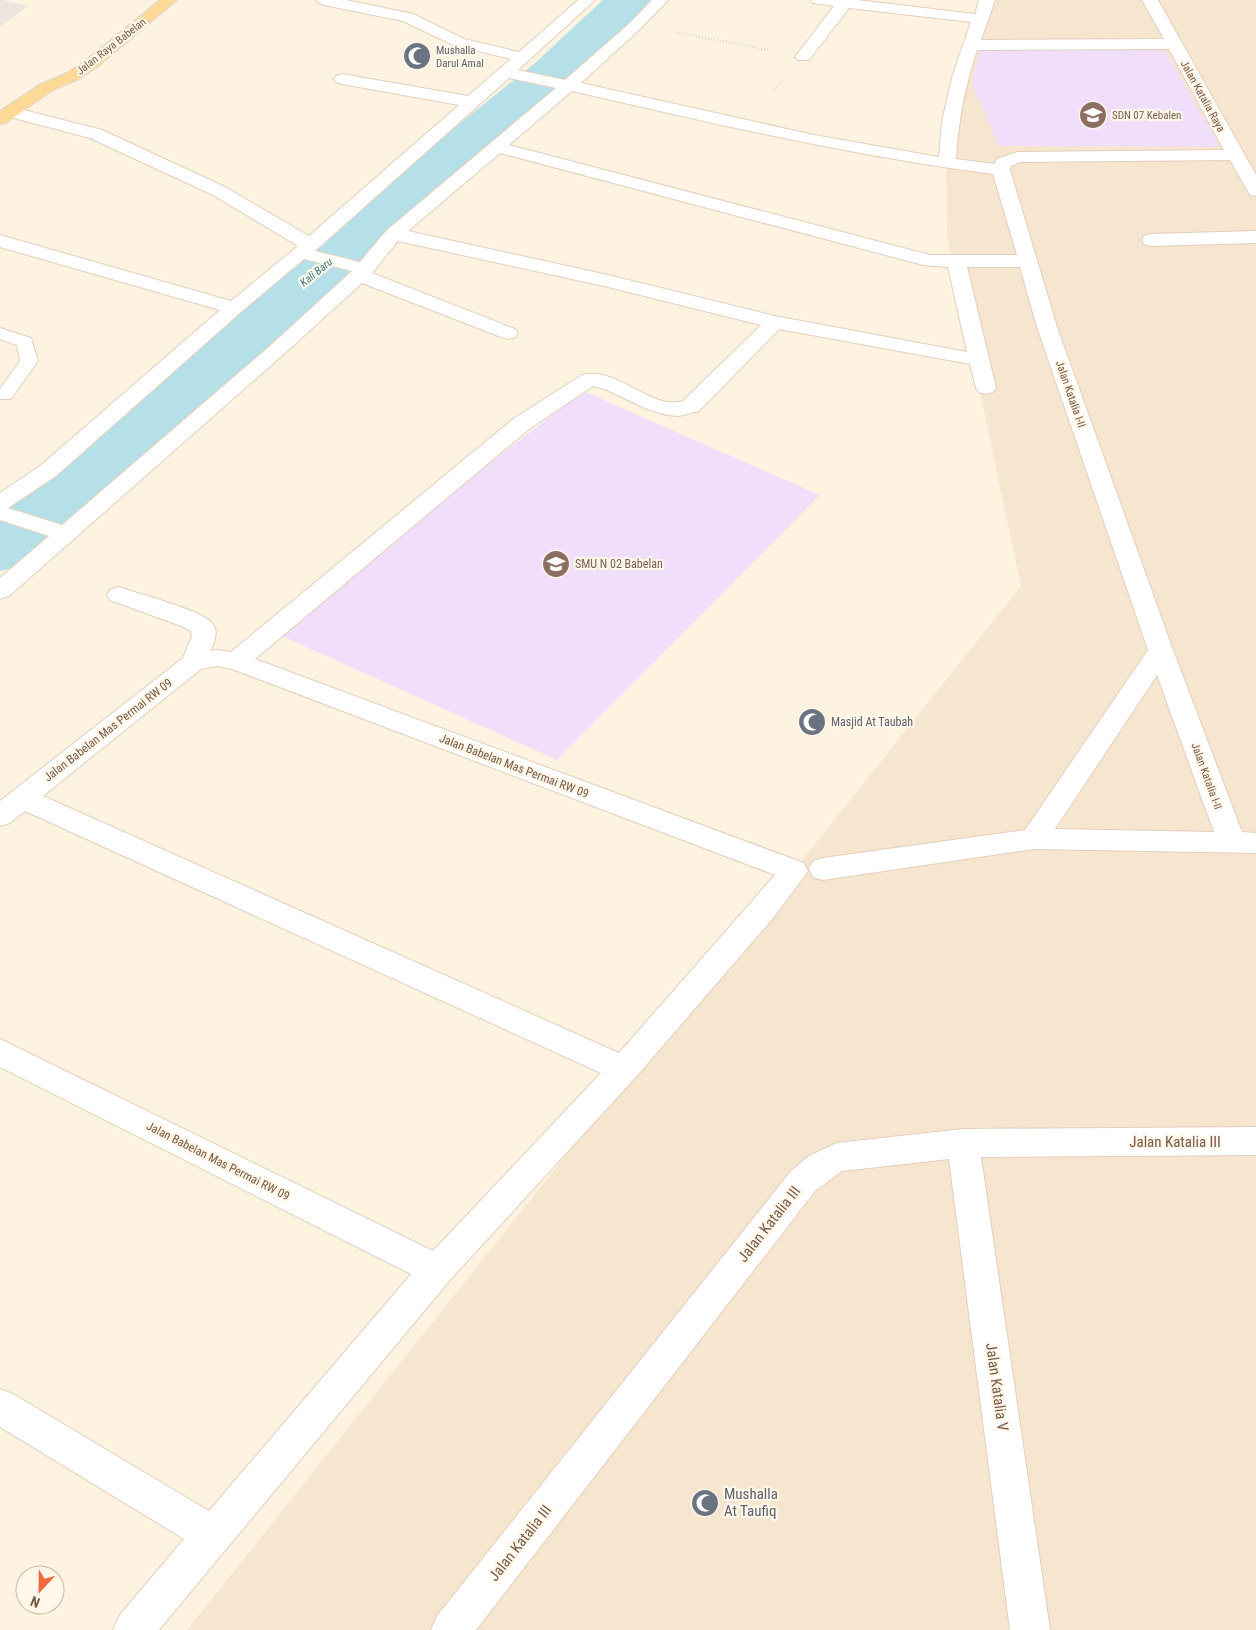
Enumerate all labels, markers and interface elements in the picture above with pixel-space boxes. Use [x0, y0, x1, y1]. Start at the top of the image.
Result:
street label: Jalan Raya Babelan [74, 15, 149, 78]
mosque icon: Mushalla Darul Amal [402, 41, 432, 71]
place label: Mushalla Darul Amal [436, 44, 484, 70]
street label: Jalan Katalia Raya [1178, 58, 1228, 134]
school or university icon: SDN 07 Kebalen [1078, 100, 1108, 130]
place label: SDN 07 Kebalen [1112, 109, 1181, 122]
water label: Kali Baru [298, 255, 335, 289]
street label: Jalan Katalia I-II [1053, 359, 1088, 429]
school or university icon: SMU N 02 Babelan [541, 549, 571, 579]
place label: SMU N 02 Babelan [575, 557, 663, 571]
street label: Jalan Babelan Mas Permai RW 09 [41, 676, 175, 784]
mosque icon: Masjid At Taubah [797, 707, 827, 737]
place label: Masjid At Taubah [831, 715, 913, 729]
street label: Jalan Babelan Mas Permai RW 09 [437, 731, 591, 801]
street label: Jalan Katalia I-II [1188, 741, 1225, 811]
street label: Jalan Babelan Mas Permai RW 09 [144, 1119, 292, 1203]
street label: Jalan Katalia III [1129, 1133, 1221, 1151]
street label: Jalan Katalia III [734, 1182, 804, 1266]
street label: Jalan Katalia V [982, 1342, 1012, 1433]
place label: Mushalla At Taufiq [724, 1485, 778, 1520]
mosque icon: Mushalla At Taufiq [690, 1488, 720, 1518]
street label: Jalan Katalia III [485, 1501, 555, 1585]
north arrow [15, 1565, 65, 1615]
text: N [28, 1593, 42, 1611]

